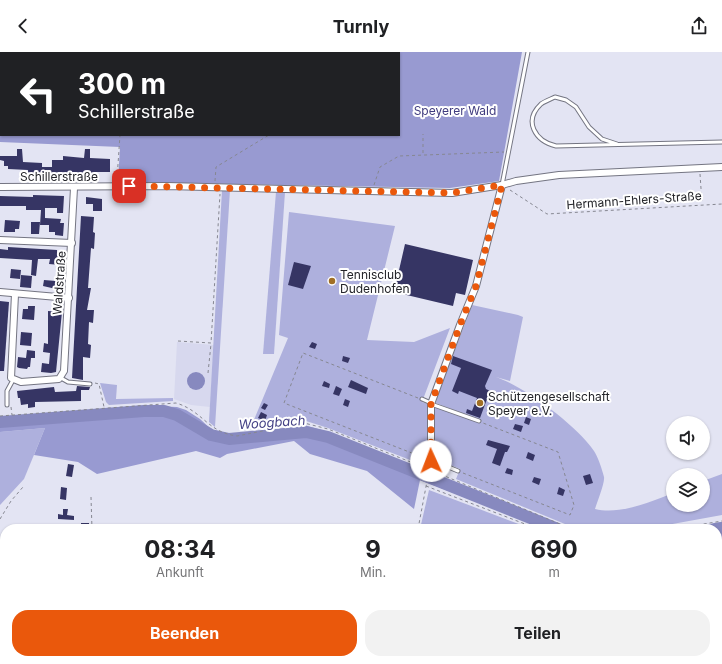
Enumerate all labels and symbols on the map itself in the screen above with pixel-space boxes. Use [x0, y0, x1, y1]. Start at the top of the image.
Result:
park label: Speyerer Wald [414, 103, 496, 118]
street label: Schillerstraße [20, 169, 98, 184]
pin [112, 169, 146, 203]
street label: Hermann-Ehlers-Straße [566, 188, 702, 212]
street label: Waldstraße [49, 250, 69, 316]
place label: Tennisclub Dudenhofen [340, 267, 410, 296]
marker: Tennisclub Dudenhofen [327, 276, 337, 286]
place label: Schützengesellschaft Speyer e.V. [488, 389, 610, 418]
marker: Schützengesellschaft Speyer e.V. [475, 398, 485, 408]
water label: Woogbach [238, 412, 306, 432]
position arrow [410, 440, 452, 482]

